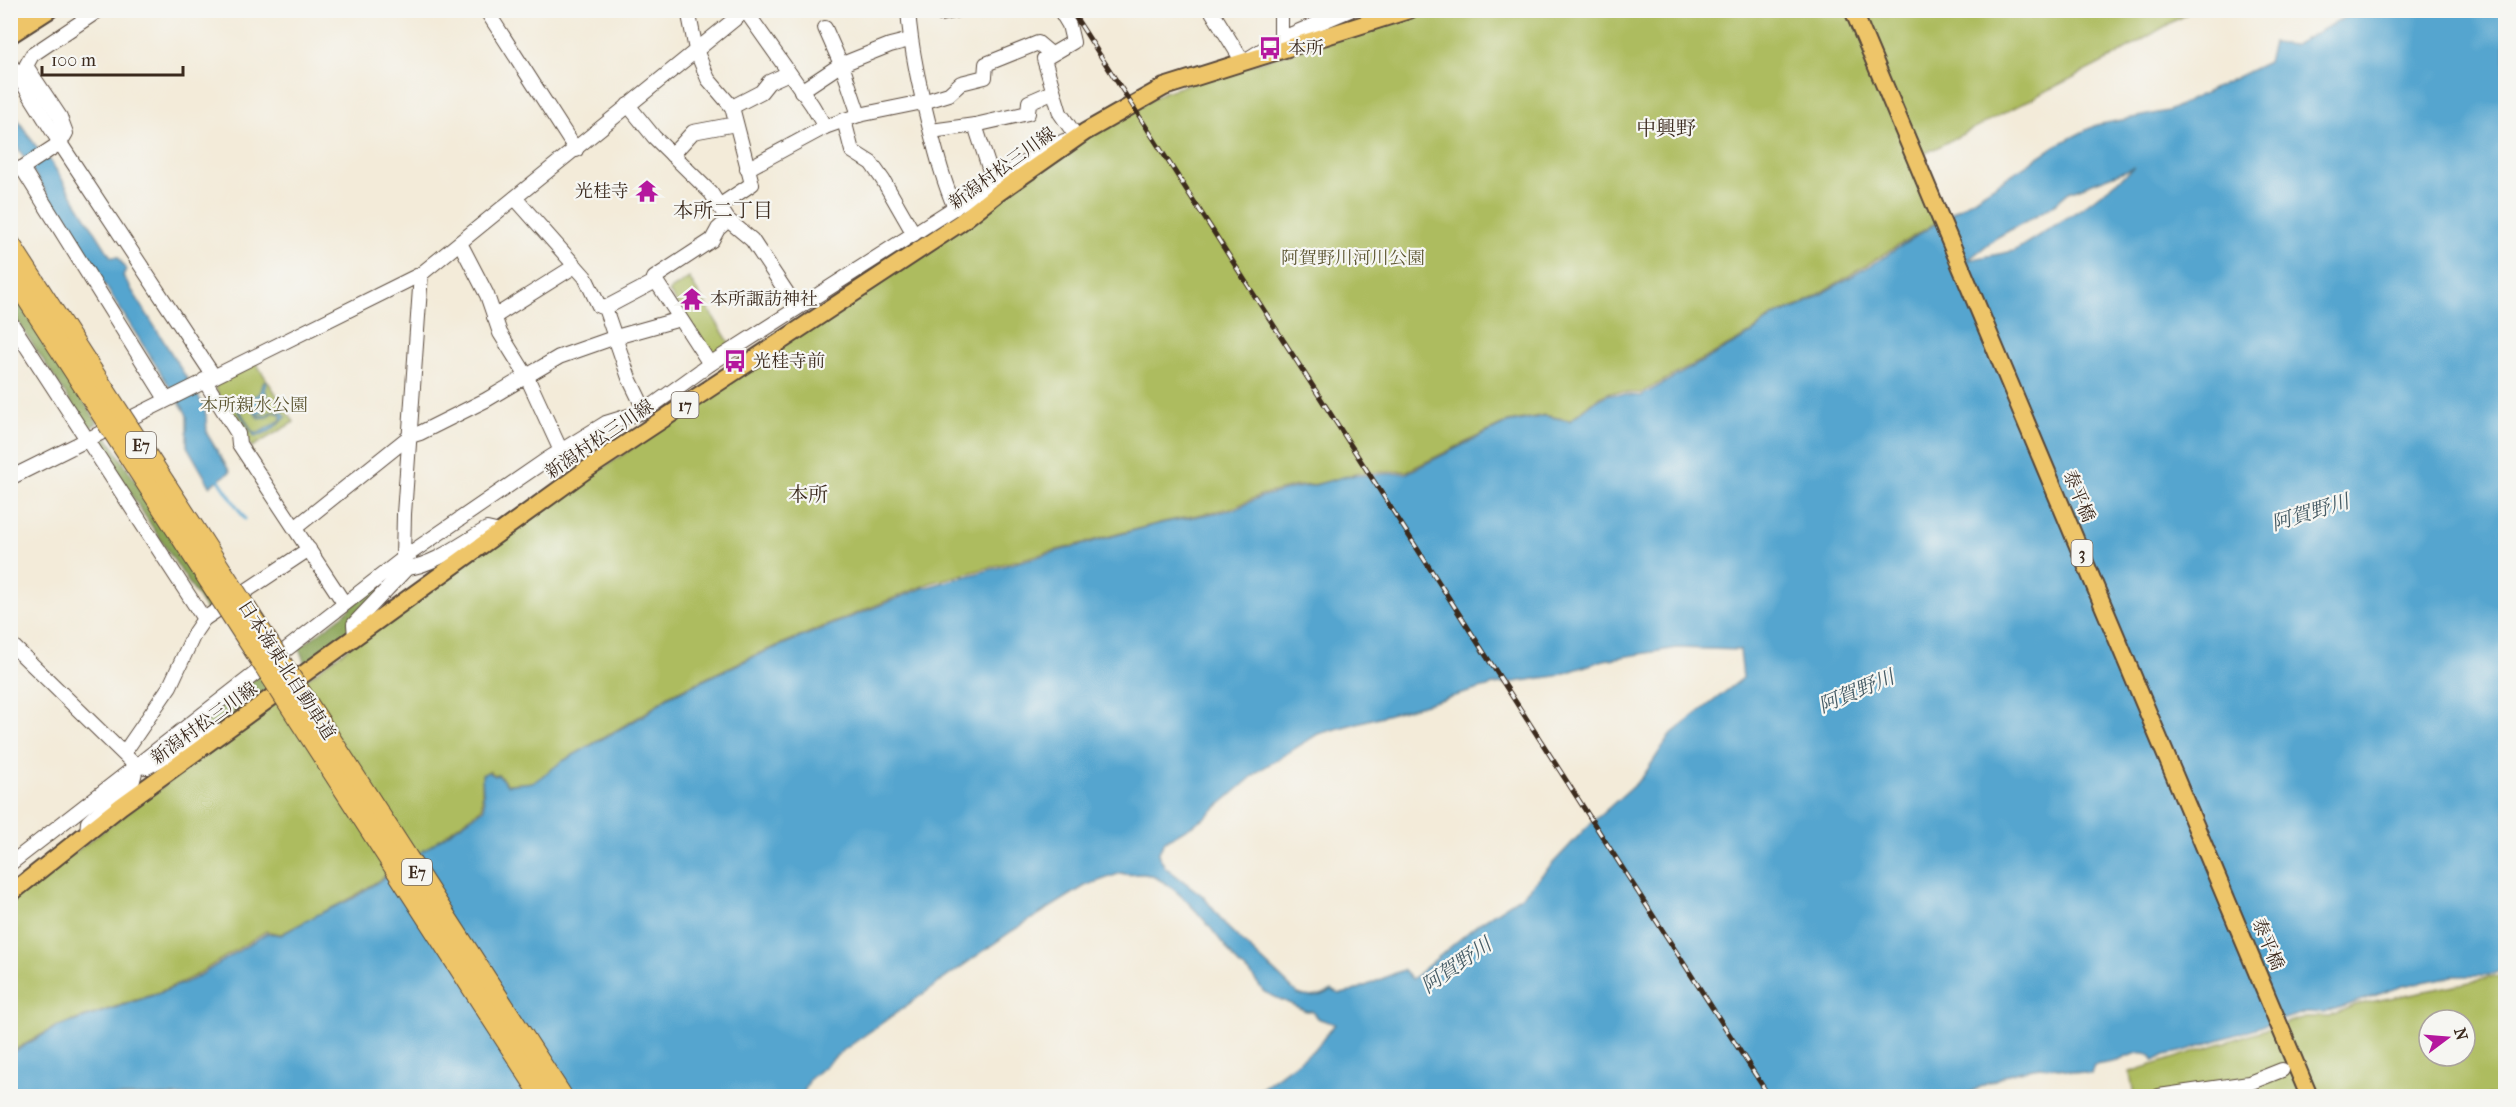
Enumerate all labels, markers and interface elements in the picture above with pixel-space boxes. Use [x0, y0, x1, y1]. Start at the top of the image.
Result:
bus stop icon: 本所 [1257, 35, 1283, 61]
place label: 本所 [1288, 38, 1324, 59]
scale bar [42, 39, 183, 77]
text: 100 m [51, 50, 96, 71]
district label: 中興野 [1636, 117, 1696, 140]
street label: 新潟村松三川線 [945, 123, 1059, 214]
temple icon: 光桂寺 [634, 178, 660, 204]
place label: 光桂寺 [575, 181, 629, 202]
district label: 本所二丁目 [673, 199, 773, 222]
park label: 阿賀野川河川公園 [1281, 248, 1425, 269]
temple icon: 本所諏訪神社 [679, 286, 705, 312]
place label: 本所諏訪神社 [710, 289, 818, 310]
bus stop icon: 光桂寺前 [722, 348, 748, 374]
place label: 光桂寺前 [753, 351, 825, 372]
road number: 17 [672, 392, 698, 418]
park label: 本所親水公園 [200, 395, 308, 416]
street label: 新潟村松三川線 [541, 395, 657, 483]
road number: E7 [126, 432, 156, 458]
street label: 泰平橋 [2058, 467, 2099, 525]
district label: 本所 [788, 483, 828, 506]
water label: 阿賀野川 [2269, 489, 2354, 535]
road number: 3 [2072, 540, 2092, 566]
street label: 日本海東北自動車道 [234, 597, 340, 744]
water label: 阿賀野川 [1815, 664, 1899, 718]
street label: 新潟村松三川線 [147, 678, 261, 769]
road number: E7 [402, 859, 432, 885]
street label: 泰平橋 [2247, 915, 2288, 973]
water label: 阿賀野川 [1417, 932, 1497, 998]
north arrow [2417, 1008, 2477, 1068]
text: N [2450, 1026, 2472, 1043]

